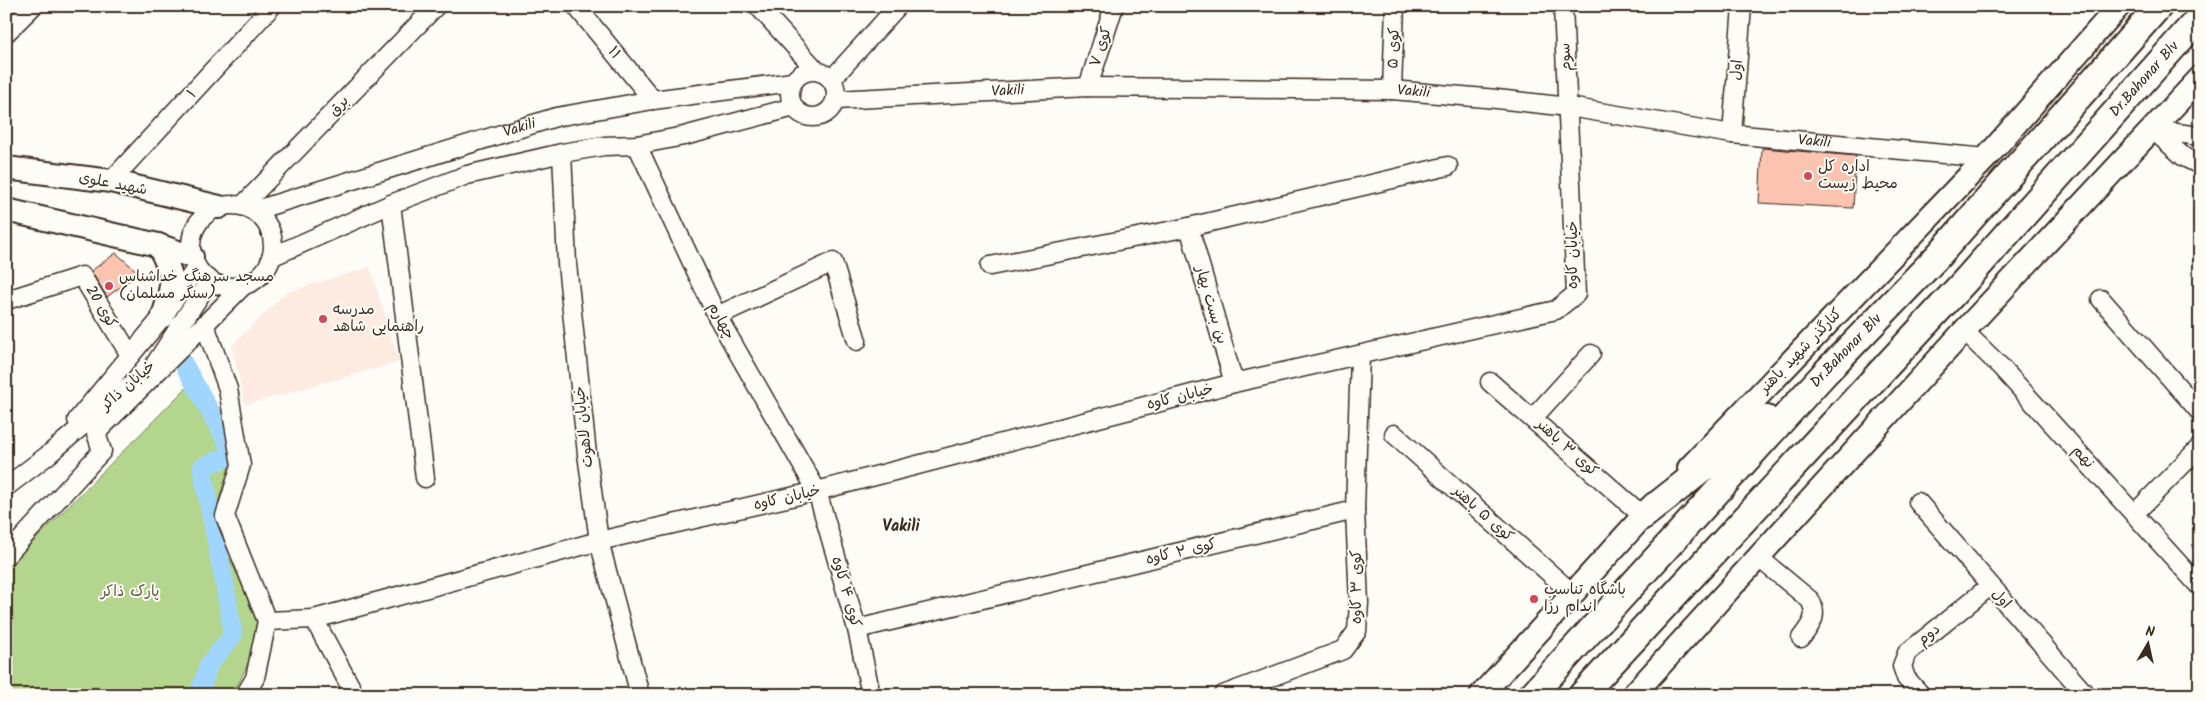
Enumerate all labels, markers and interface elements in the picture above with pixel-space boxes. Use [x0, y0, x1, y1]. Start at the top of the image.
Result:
street label: کوی ۷ [1083, 24, 1119, 70]
street label: کوی ۵ [1381, 27, 1407, 69]
street label: Dr.Bahonar Blv [2104, 35, 2186, 123]
street label: ۱۱ [601, 41, 627, 65]
street label: سوم [1553, 42, 1579, 72]
street label: اول [1724, 59, 1750, 81]
street label: Vakili [991, 78, 1026, 104]
street label: Vakili [1396, 78, 1432, 105]
street label: ۱ [181, 84, 203, 104]
street label: برق [323, 90, 355, 122]
street label: Vakili [500, 112, 540, 145]
street label: Vakili [1797, 128, 1833, 155]
place label: اداره کل محیط زیست [1818, 155, 1898, 196]
street label: شهید علوی [77, 166, 149, 202]
marker: اداره کل محیط زیست [1802, 170, 1814, 182]
street label: خیابان کاوه [1561, 221, 1585, 289]
street label: بن بست بهار [1188, 262, 1234, 347]
place label: مسجد سرهنگ خداشناس (سنگر مسلمان) [119, 265, 274, 306]
marker: مسجد سرهنگ خداشناس (سنگر مسلمان) [103, 280, 115, 292]
street label: کوی 20 [79, 281, 123, 333]
place label: مدرسه راهنمایی شاهد [333, 298, 424, 339]
street label: چهارم [701, 298, 741, 344]
street label: کنارگذر شهید باهنر [1752, 303, 1848, 401]
street label: Dr.Bahonar Blv [1805, 308, 1888, 394]
marker: مدرسه راهنمایی شاهد [317, 313, 329, 325]
street label: خیابان ذاکر [93, 355, 161, 418]
street label: خیابان کاوه [1144, 377, 1216, 417]
street label: خیابان لاهوت [568, 385, 600, 469]
street label: کوی ۳ باهنر [1529, 412, 1604, 483]
street label: نهم [2066, 440, 2100, 474]
street label: خیابان کاوه [751, 479, 823, 517]
street label: کوی ۵ باهنر [1446, 479, 1519, 548]
district label: Vakili [882, 514, 920, 539]
street label: کوی ۲ کاوه [1143, 532, 1219, 572]
street label: کوی ۳ کاوه [1345, 550, 1369, 624]
street label: کوی ۴ کاوه [824, 554, 868, 630]
place label: باشگاه تناسب اندام رزا [1544, 578, 1626, 619]
park label: پارک ذاکر [99, 580, 159, 604]
street label: اول [1985, 583, 2017, 615]
marker: باشگاه تناسب اندام رزا [1528, 593, 1540, 605]
street label: دوم [1912, 618, 1946, 652]
north arrow [2124, 618, 2174, 668]
text: N [2144, 621, 2156, 644]

